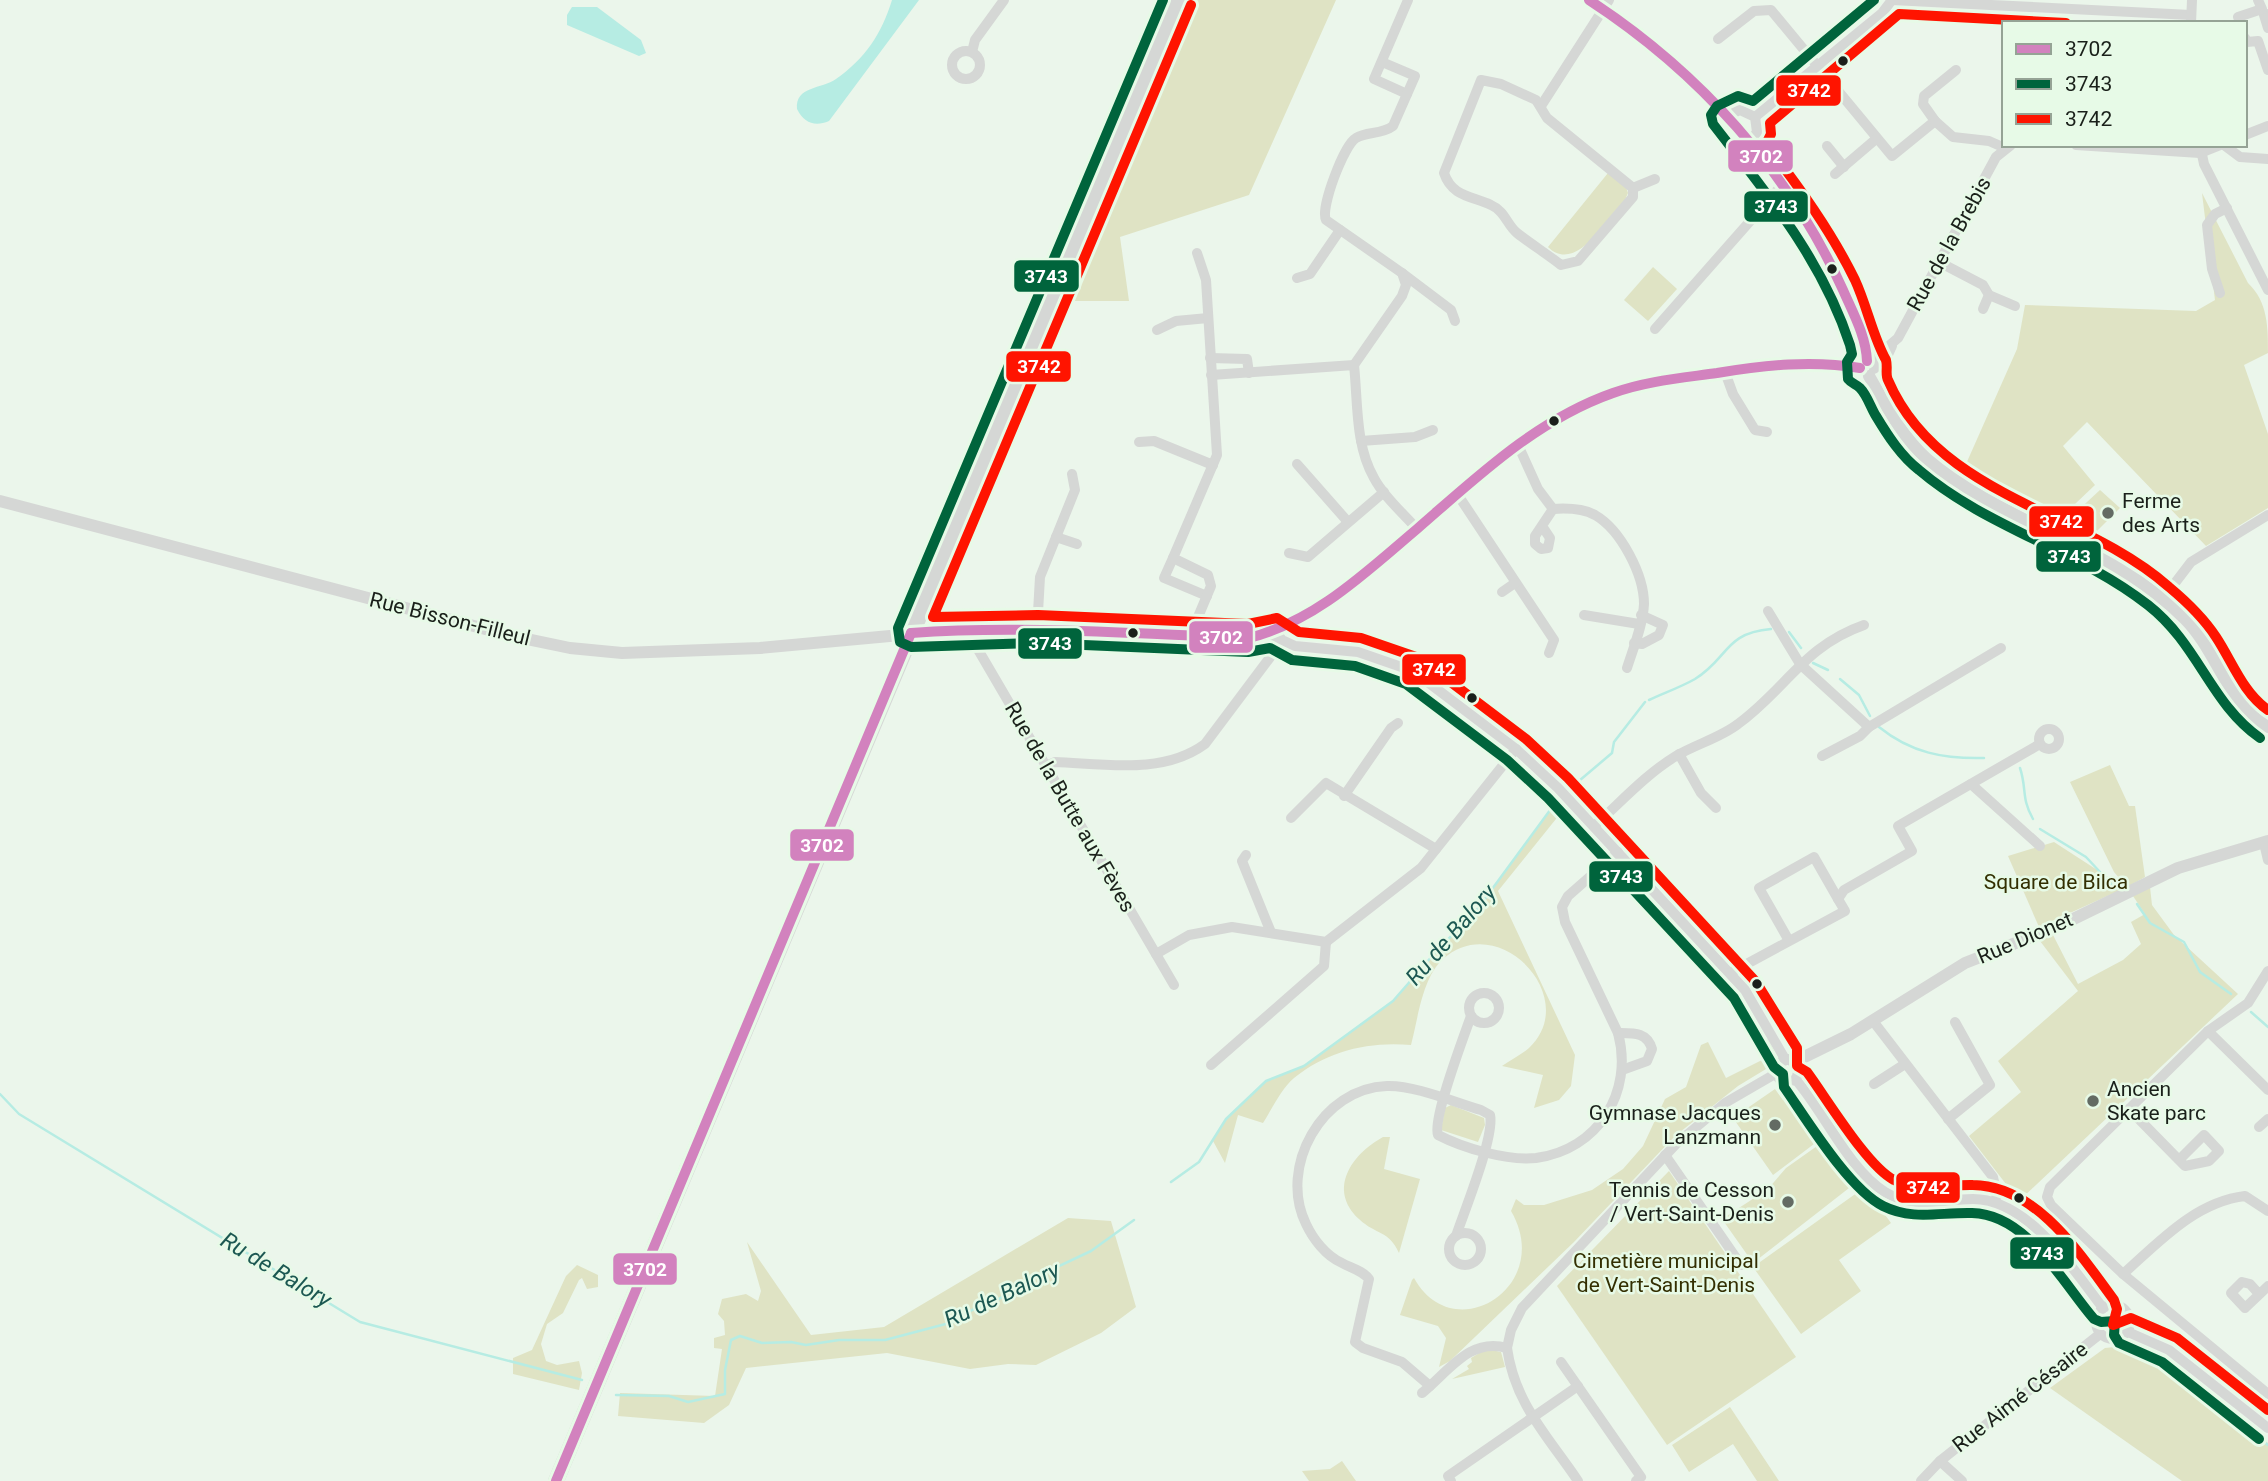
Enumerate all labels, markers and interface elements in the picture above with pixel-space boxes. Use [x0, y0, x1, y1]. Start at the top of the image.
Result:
legend [2002, 21, 2247, 147]
text: 3702 [2065, 37, 2112, 61]
unlabelled marker [1836, 54, 1850, 68]
text: 3743 [2065, 72, 2112, 96]
line badge: 3742 [1775, 74, 1842, 107]
text: 3742 [1787, 79, 1831, 102]
text: 3742 [2065, 107, 2112, 131]
line badge: 3702 [1727, 139, 1794, 173]
text: 3702 [1739, 145, 1783, 168]
street label: Rue de la Brebis [1902, 173, 1996, 315]
line badge: 3743 [1743, 190, 1809, 223]
text: 3743 [1754, 195, 1798, 218]
line badge: 3743 [1013, 259, 1080, 293]
unlabelled marker [1825, 262, 1839, 276]
text: 3743 [1024, 265, 1068, 288]
line badge: 3742 [1005, 350, 1072, 383]
text: 3742 [1017, 355, 1061, 378]
unlabelled marker [1547, 414, 1561, 428]
place label: Ferme des Arts [2122, 489, 2200, 537]
line badge: 3742 [2028, 505, 2095, 538]
marker: Ferme des Arts [2100, 505, 2116, 521]
text: 3742 [2039, 510, 2083, 533]
line badge: 3743 [2035, 540, 2102, 573]
text: 3743 [2047, 545, 2091, 568]
street label: Rue Bisson-Filleul [367, 587, 533, 651]
line badge: 3702 [1188, 620, 1254, 654]
unlabelled marker [1126, 626, 1140, 640]
text: 3702 [1199, 626, 1243, 649]
line badge: 3743 [1017, 627, 1083, 660]
text: 3743 [1028, 632, 1072, 655]
line badge: 3742 [1401, 653, 1467, 686]
text: 3742 [1412, 658, 1456, 681]
unlabelled marker [1465, 691, 1479, 705]
street label: Rue de la Butte aux Fèves [1000, 698, 1140, 916]
line badge: 3702 [789, 828, 855, 862]
text: 3702 [800, 834, 844, 857]
line badge: 3743 [1588, 860, 1654, 893]
text: 3743 [1599, 865, 1643, 888]
park label: Square de Bilca [1984, 870, 2128, 894]
water label: Ru de Balory [1400, 878, 1503, 991]
street label: Rue Dionet [1974, 907, 2076, 969]
unlabelled marker [1750, 977, 1764, 991]
place label: Ancien Skate parc [2107, 1077, 2206, 1125]
marker: Ancien Skate parc [2085, 1093, 2101, 1109]
place label: Gymnase Jacques Lanzmann [1589, 1101, 1761, 1149]
marker: Gymnase Jacques Lanzmann [1767, 1117, 1783, 1133]
line badge: 3742 [1895, 1171, 1961, 1204]
text: 3742 [1906, 1176, 1950, 1199]
place label: Tennis de Cesson / Vert-Saint-Denis [1609, 1178, 1774, 1226]
unlabelled marker [2012, 1191, 2026, 1205]
marker: Tennis de Cesson / Vert-Saint-Denis [1780, 1194, 1796, 1210]
water label: Ru de Balory [216, 1226, 337, 1314]
line badge: 3743 [2009, 1236, 2075, 1270]
text: 3743 [2020, 1242, 2064, 1265]
park label: Cimetière municipal de Vert-Saint-Denis [1573, 1249, 1759, 1297]
line badge: 3702 [612, 1252, 678, 1286]
water label: Ru de Balory [940, 1256, 1065, 1333]
text: 3702 [623, 1258, 667, 1281]
street label: Rue Aimé Césaire [1948, 1337, 2092, 1457]

